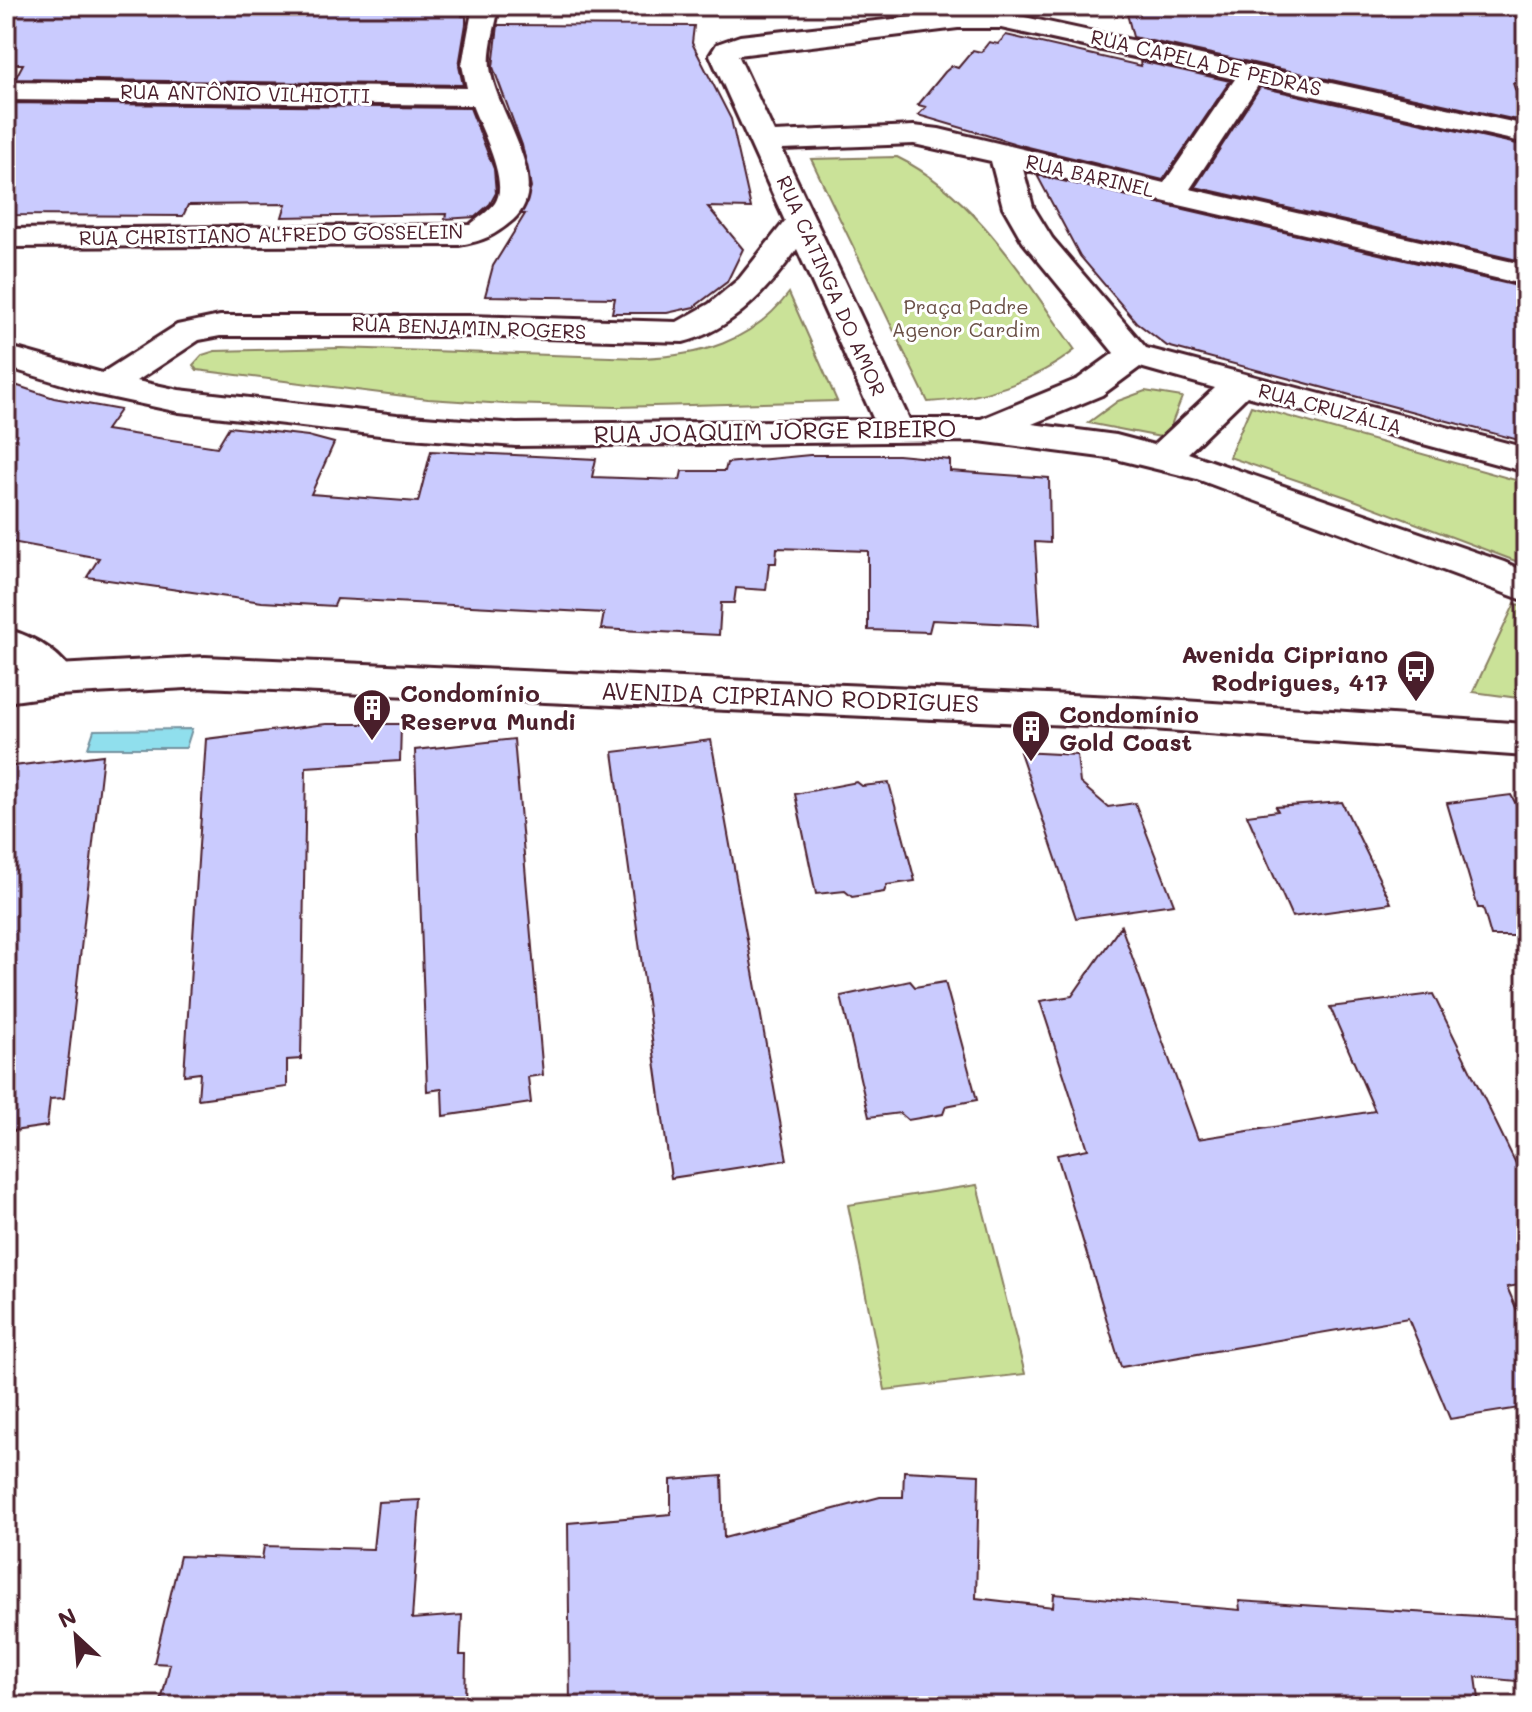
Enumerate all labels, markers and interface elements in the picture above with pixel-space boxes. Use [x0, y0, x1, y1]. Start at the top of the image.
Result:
street label: RUA CAPELA DE PEDRAS [1088, 23, 1324, 101]
street label: RUA ANTÔNIO VILHIOTTI [120, 78, 370, 108]
street label: RUA BARINEL [1023, 148, 1157, 203]
street label: RUA CATINGA DO AMOR [771, 171, 892, 400]
street label: RUA CHRISTIANO ALFREDO GOSSELEIN [79, 218, 463, 250]
park label: Praça Padre Agenor Cardim [892, 293, 1040, 342]
street label: RUA BENJAMIN ROGERS [351, 310, 587, 344]
street label: RUA CRUZÁLIA [1256, 376, 1405, 440]
street label: RUA JOAQUIM JORGE RIBEIRO [593, 412, 957, 449]
place label: Avenida Cipriano Rodrigues, 417 [1181, 638, 1388, 697]
bus stop icon: Avenida Cipriano Rodrigues, 417 [1395, 648, 1437, 703]
street label: AVENIDA CIPRIANO RODRIGUES [601, 674, 980, 719]
place label: Condomínio Reserva Mundi [400, 677, 576, 736]
building icon: Condomínio Reserva Mundi [351, 687, 393, 742]
place label: Condomínio Gold Coast [1059, 698, 1199, 757]
building icon: Condomínio Gold Coast [1010, 708, 1052, 763]
north arrow [36, 1596, 116, 1676]
text: N [53, 1601, 81, 1634]

